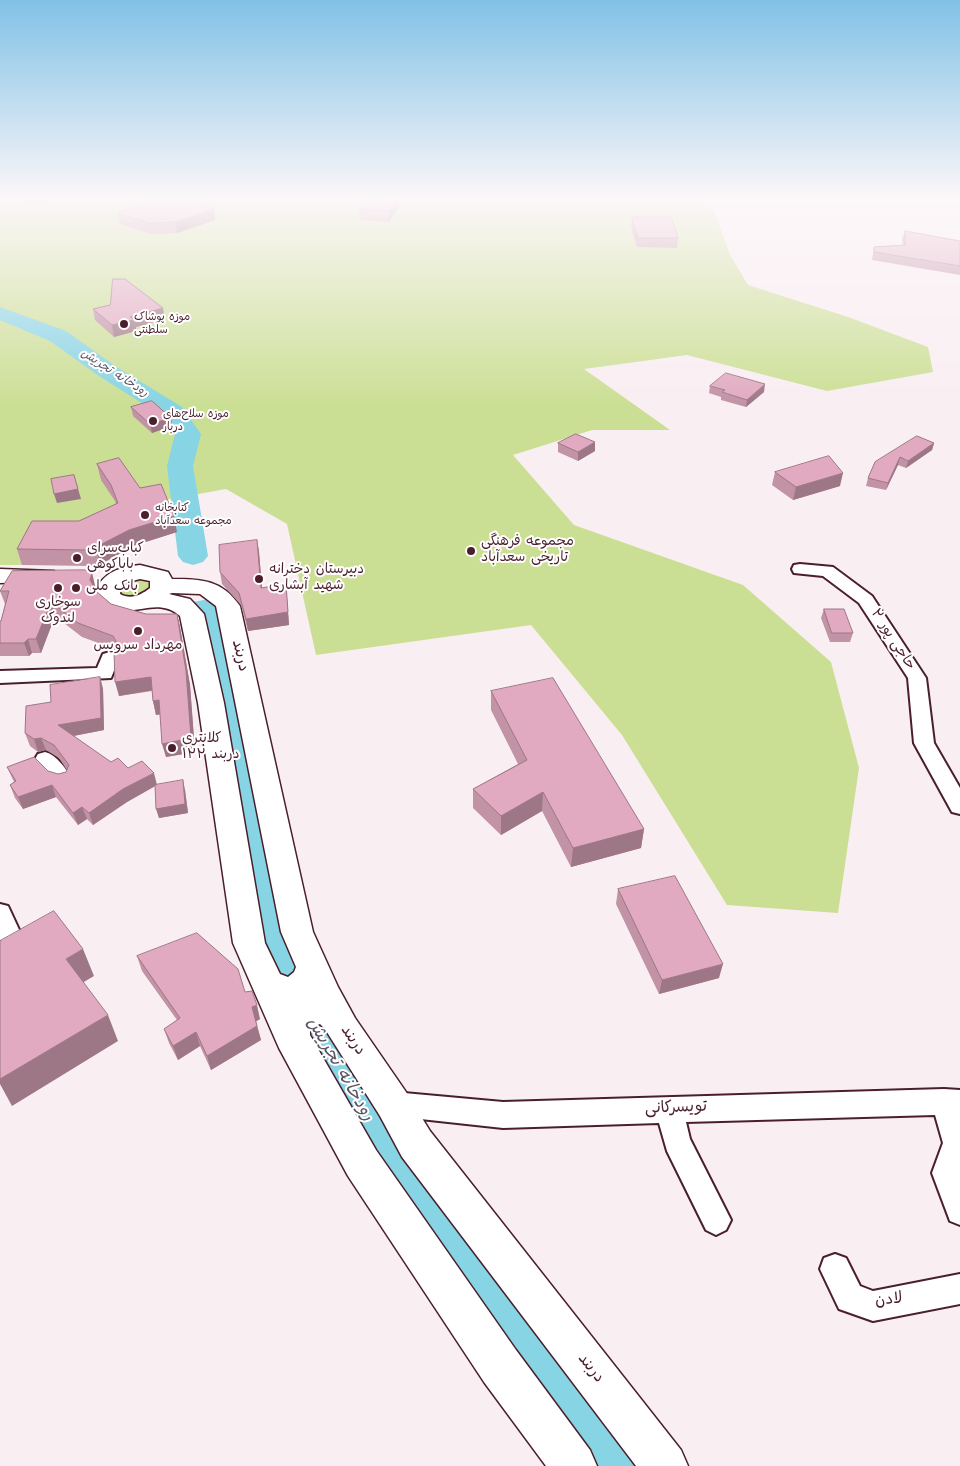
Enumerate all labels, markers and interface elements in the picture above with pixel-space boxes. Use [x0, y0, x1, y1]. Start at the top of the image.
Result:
place label: موزه پوشاک سلطنتی [134, 311, 190, 337]
marker: موزه پوشاک سلطنتی [118, 318, 130, 330]
water label: رودخانه تجریش [78, 347, 150, 401]
place label: موزه سلاح‌های دربار [163, 408, 229, 434]
marker: موزه سلاح‌های دربار [147, 415, 159, 427]
place label: کتابخانه مجموعه سعدآباد [155, 502, 232, 528]
marker: کتابخانه مجموعه سعدآباد [139, 509, 151, 521]
place label: مجموعه فرهنگی تاریخی سعدآباد [481, 535, 574, 568]
place label: کباب‌سرای باباکوهی [87, 542, 144, 574]
marker: مجموعه فرهنگی تاریخی سعدآباد [465, 545, 477, 557]
marker: کباب‌سرای باباکوهی [71, 552, 83, 564]
place label: دبیرستان دخترانه شهید آبشاری [269, 563, 364, 596]
marker: دبیرستان دخترانه شهید آبشاری [253, 573, 265, 585]
place label: بانک ملی [86, 580, 138, 596]
marker: سوخاری لندوک [52, 582, 64, 594]
marker: بانک ملی [70, 582, 82, 594]
place label: سوخاری لندوک [35, 596, 81, 628]
street label: حاجی پور ۲ [866, 606, 918, 674]
marker: مهرداد سرویس [132, 625, 144, 637]
street label: دربند [226, 638, 252, 674]
place label: مهرداد سرویس [94, 639, 182, 655]
place label: کلانتری ۱۲۲ دربند [182, 732, 239, 764]
marker: کلانتری ۱۲۲ دربند [166, 742, 178, 754]
water label: رودخانه تجریش [301, 1014, 377, 1126]
street label: دربند [335, 1022, 369, 1060]
street label: تویسرکانی [645, 1098, 707, 1120]
street label: لادن [874, 1290, 904, 1312]
street label: دربند [573, 1351, 607, 1387]

